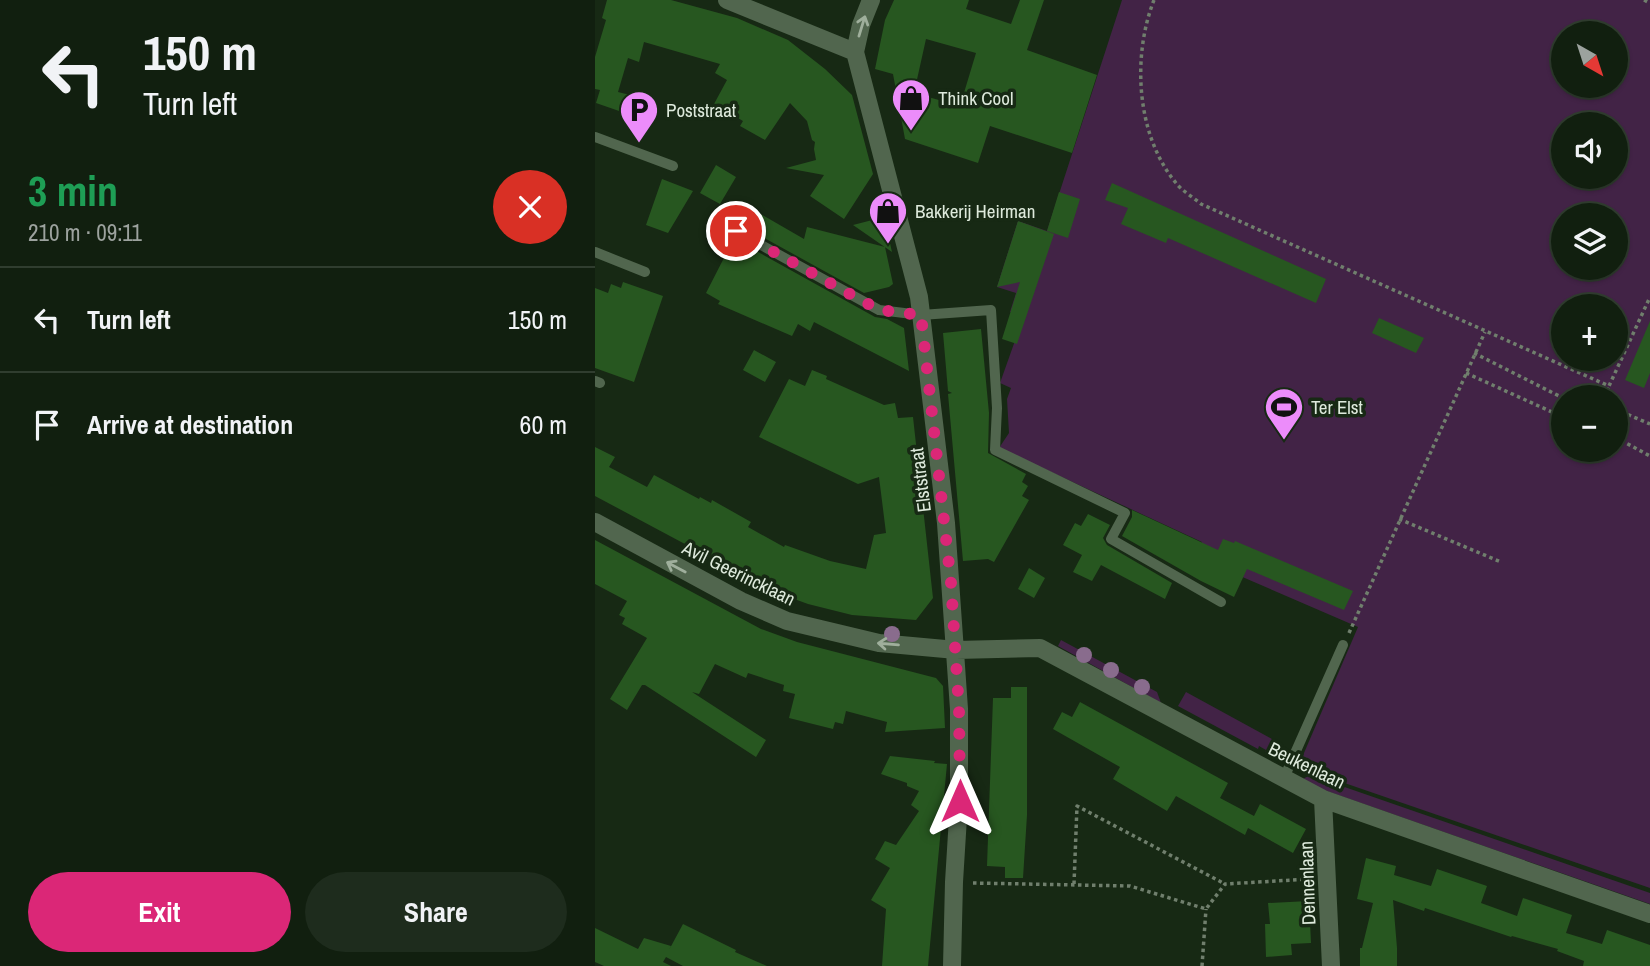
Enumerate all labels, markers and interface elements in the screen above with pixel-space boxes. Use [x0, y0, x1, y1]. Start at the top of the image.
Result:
one-way arrow [856, 15, 869, 37]
text: 150 m [143, 19, 257, 85]
north arrow [1551, 21, 1627, 98]
map controls [1551, 21, 1628, 462]
icon: left [28, 28, 119, 119]
shop icon: Think Cool [890, 77, 932, 132]
text: Turn left [143, 82, 237, 125]
place label: Think Cool [938, 85, 1013, 111]
parking icon: Poststraat [618, 89, 660, 144]
place label: Poststraat [666, 97, 737, 123]
button: sound [1551, 112, 1628, 189]
text: 3 min [28, 163, 118, 219]
button: close [493, 170, 567, 244]
shop icon: Bakkerij Heirman [867, 190, 909, 245]
place label: Bakkerij Heirman [915, 198, 1035, 224]
pin [706, 201, 766, 261]
button: layers [1551, 203, 1628, 280]
icon: arrive [717, 212, 755, 250]
text: 210 m · 09:11 [28, 217, 142, 248]
button: + [1551, 294, 1628, 371]
icon: left [28, 301, 66, 339]
text: Turn left [87, 302, 171, 337]
text: 150 m [508, 302, 567, 337]
button: − [1551, 385, 1628, 462]
sports icon: Ter Elst [1263, 386, 1305, 441]
place label: Ter Elst [1311, 394, 1364, 420]
icon: arrive [28, 406, 66, 444]
text: Arrive at destination [87, 407, 293, 442]
text: 60 m [520, 407, 567, 442]
street label: Elststraat [903, 446, 937, 514]
street label: Avil Geerincklaan [677, 534, 800, 612]
one-way arrow [667, 559, 687, 573]
one-way arrow [878, 637, 900, 650]
street label: Beukenlaan [1264, 735, 1350, 795]
position arrow [923, 764, 997, 838]
street label: Dennenlaan [1293, 841, 1321, 925]
button: Exit [28, 872, 291, 952]
button: Share [305, 872, 567, 952]

